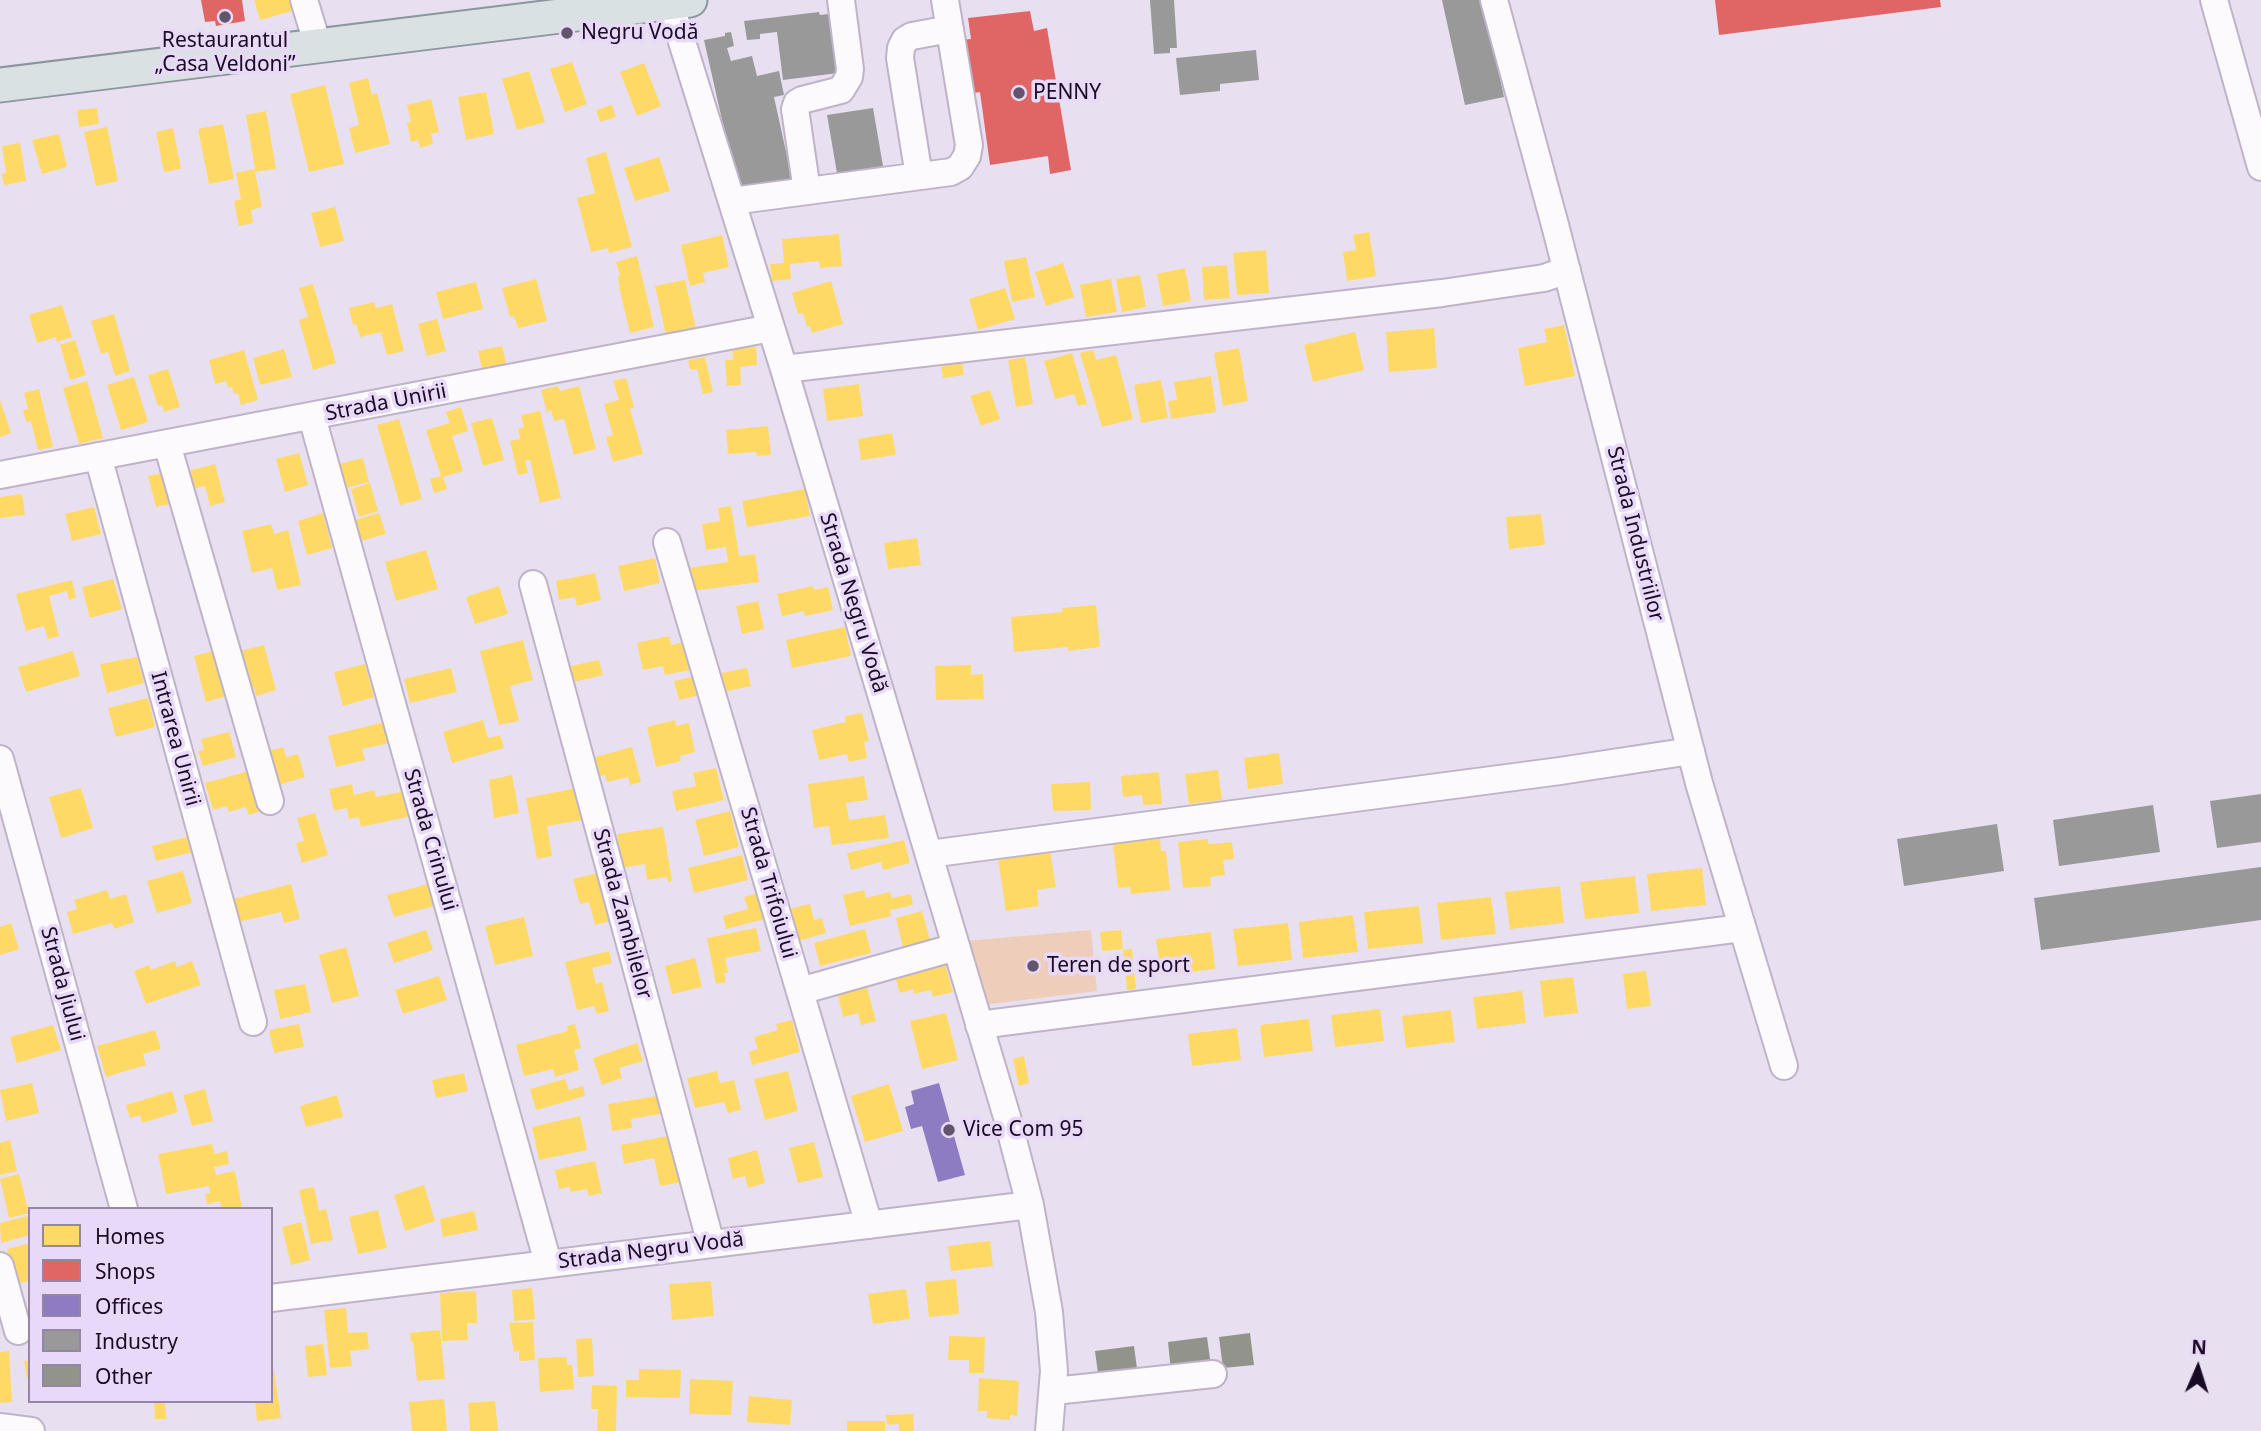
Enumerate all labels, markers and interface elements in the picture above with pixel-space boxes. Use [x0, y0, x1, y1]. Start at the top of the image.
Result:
marker: Restaurantul „Casa Veldoni” [217, 9, 233, 25]
place label: Negru Vodă [581, 20, 698, 46]
marker: Negru Vodă [559, 25, 575, 41]
place label: Restaurantul „Casa Veldoni” [154, 28, 296, 78]
place label: PENNY [1033, 80, 1101, 106]
marker: PENNY [1011, 85, 1027, 101]
street label: Strada Unirii [323, 379, 449, 427]
street label: Strada Industriilor [1601, 444, 1669, 624]
street label: Strada Negru Vodă [814, 510, 892, 696]
street label: Intrarea Unirii [145, 669, 205, 809]
street label: Strada Crinului [398, 766, 462, 914]
street label: Strada Trifoiului [734, 804, 802, 962]
street label: Strada Zambilelor [587, 826, 657, 1002]
street label: Strada Jiului [35, 924, 89, 1044]
place label: Teren de sport [1047, 953, 1190, 979]
marker: Teren de sport [1025, 958, 1041, 974]
place label: Vice Com 95 [963, 1117, 1083, 1143]
marker: Vice Com 95 [941, 1122, 957, 1138]
legend [28, 1207, 273, 1403]
text: Homes [95, 1222, 165, 1250]
street label: Strada Negru Vodă [557, 1227, 745, 1275]
text: Shops [95, 1257, 155, 1285]
text: Offices [95, 1292, 163, 1320]
text: Industry [95, 1327, 178, 1355]
north arrow [2163, 1333, 2233, 1403]
text: N [2191, 1334, 2207, 1360]
text: Other [95, 1362, 152, 1390]

